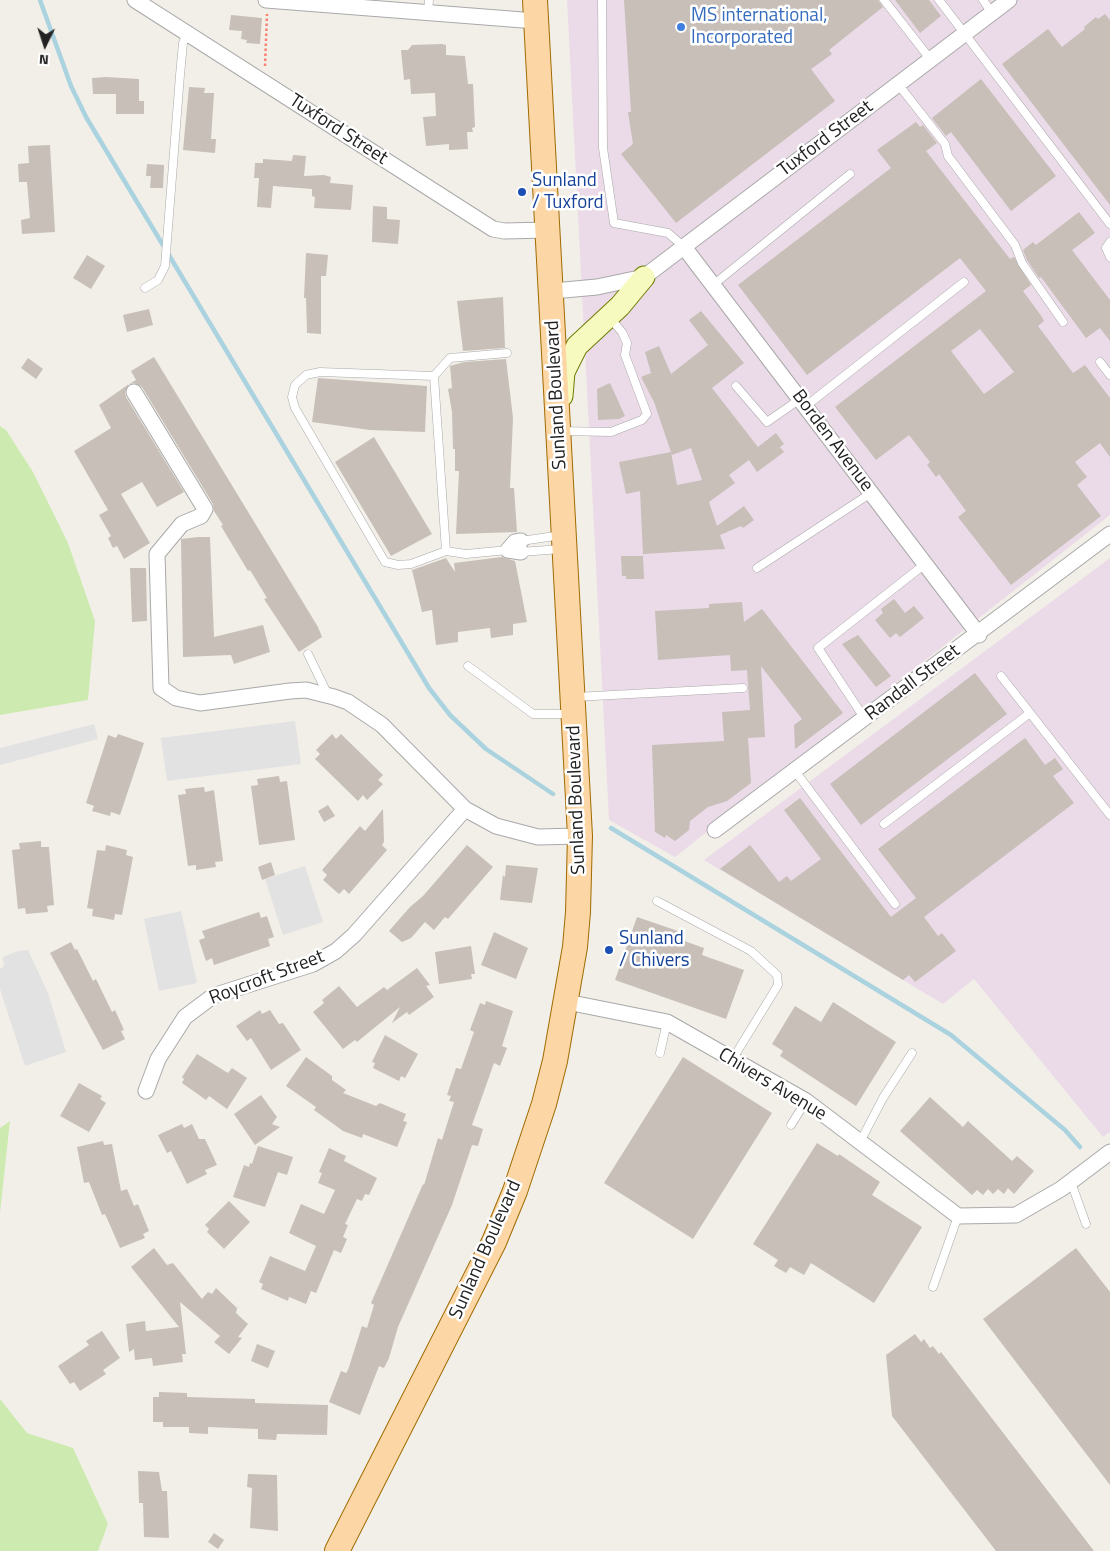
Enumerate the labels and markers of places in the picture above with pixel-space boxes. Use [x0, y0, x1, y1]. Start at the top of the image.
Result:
place label: MS international, Incorporated [691, 5, 828, 49]
marker: MS international, Incorporated [675, 21, 687, 33]
place label: Sunland / Tuxford [532, 170, 604, 214]
marker: Sunland / Tuxford [516, 186, 528, 198]
place label: Sunland / Chivers [619, 928, 690, 972]
marker: Sunland / Chivers [603, 944, 615, 956]

